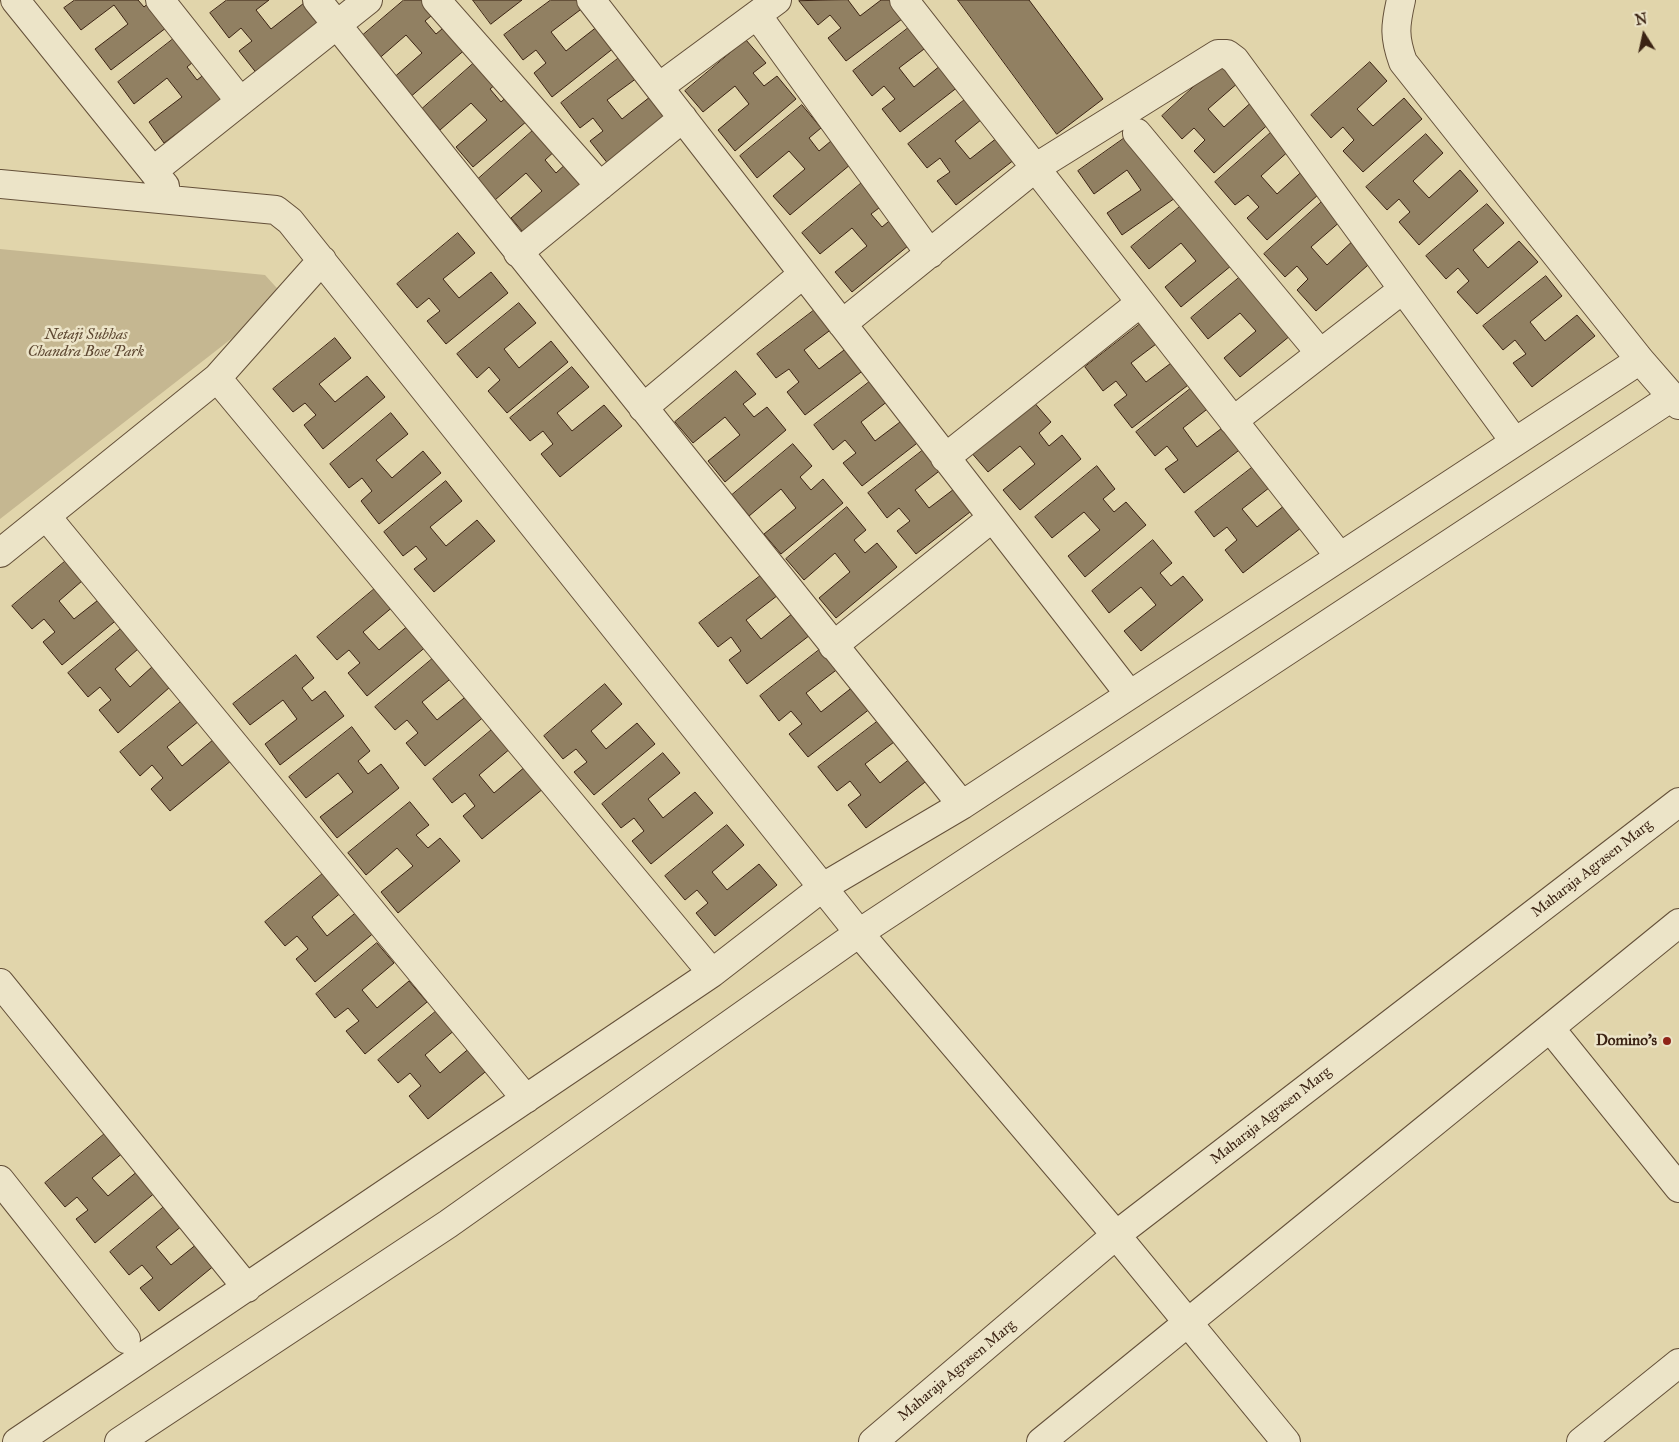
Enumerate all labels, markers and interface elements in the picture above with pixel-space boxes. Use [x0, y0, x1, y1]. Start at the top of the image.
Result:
north arrow [1619, 10, 1669, 60]
text: N [1634, 10, 1649, 29]
park label: Netaji Subhas Chandra Bose Park [28, 326, 144, 361]
street label: Maharaja Agrasen Marg [1528, 816, 1656, 922]
place label: Domino's [1596, 1032, 1657, 1050]
marker: Domino's [1661, 1035, 1673, 1047]
street label: Maharaja Agrasen Marg [1207, 1063, 1335, 1169]
street label: Maharaja Agrasen Marg [894, 1316, 1020, 1426]

